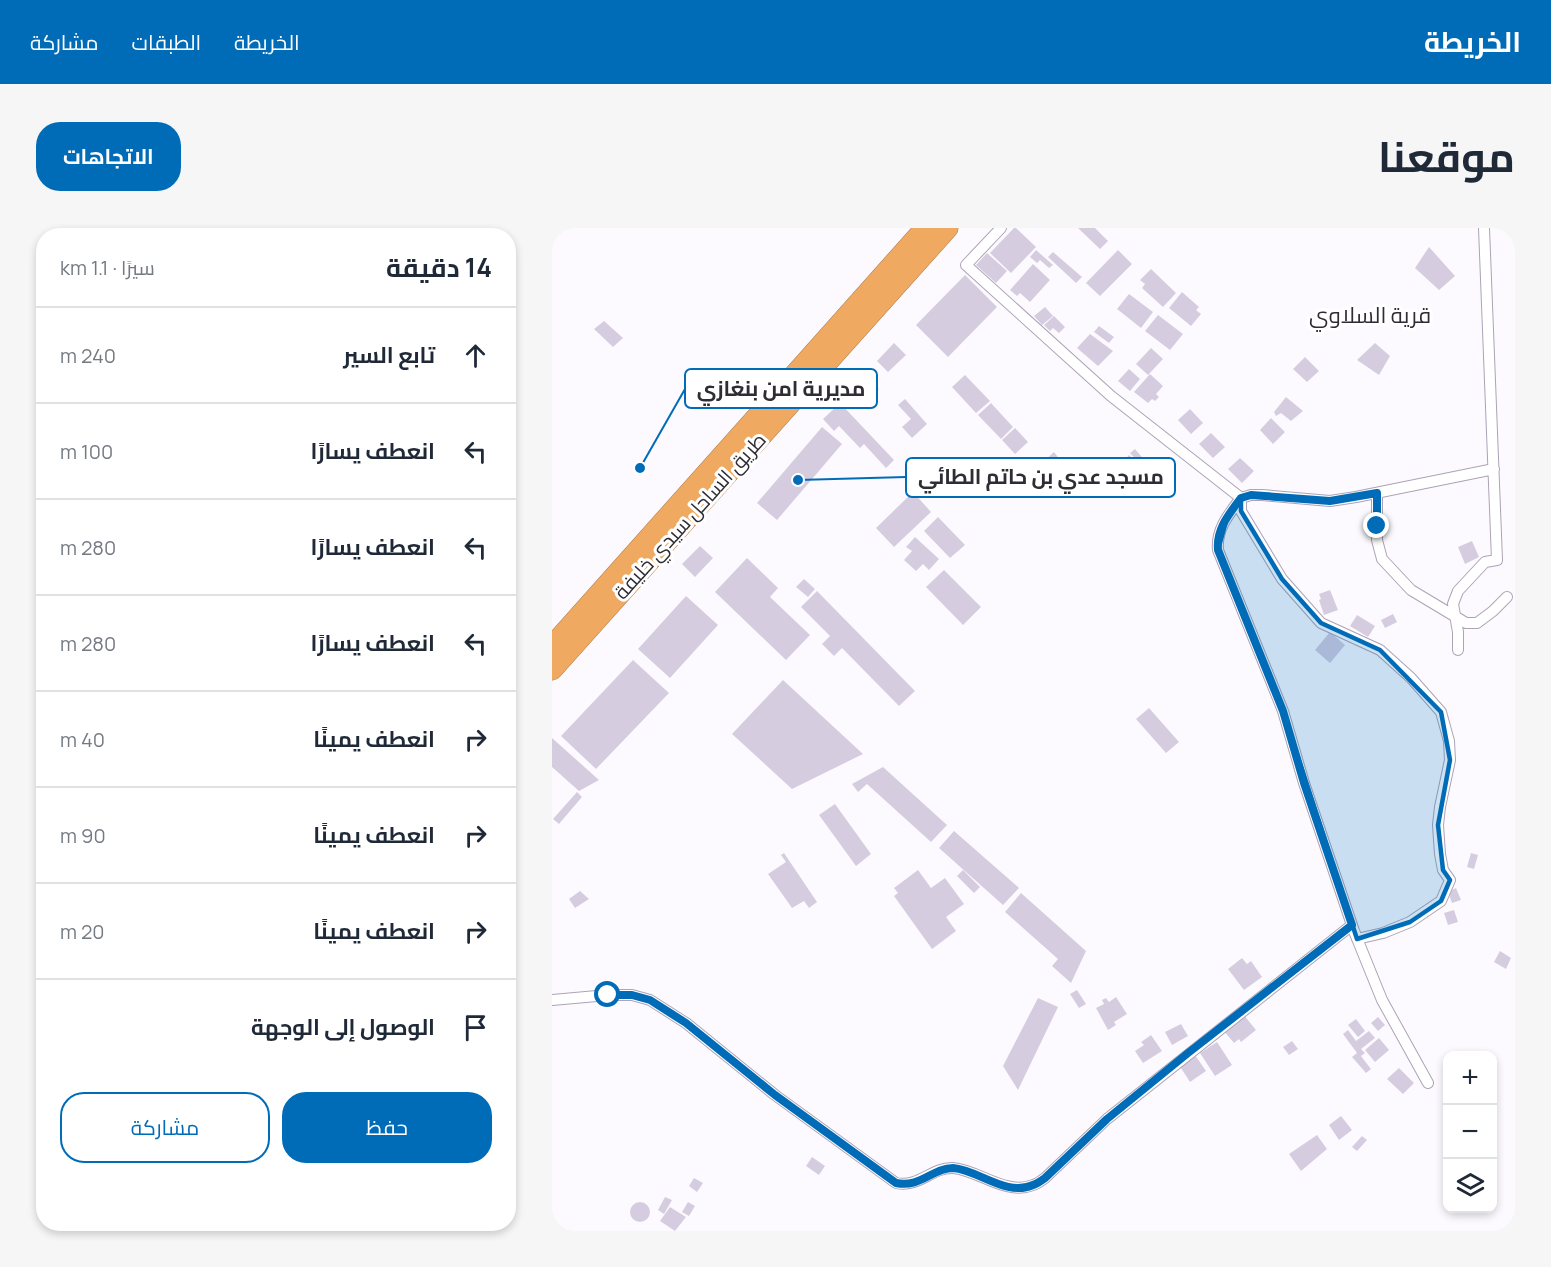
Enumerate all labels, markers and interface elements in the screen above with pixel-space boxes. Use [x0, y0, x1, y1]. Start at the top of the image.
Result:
text: الخريطة [1424, 22, 1521, 60]
text: مشاركة [30, 28, 99, 56]
text: الطبقات [132, 28, 201, 56]
text: الخريطة [234, 28, 300, 56]
button: الاتجاهات [36, 122, 181, 191]
text: موقعنا [1378, 127, 1515, 185]
text: 14 دقيقة [386, 249, 492, 285]
text: سيرًا · 1.1 km [60, 254, 155, 281]
district label: قرية السلاوي [1309, 300, 1431, 332]
icon: ahead [459, 339, 492, 372]
text: تابع السير [343, 340, 435, 370]
text: 240 m [60, 342, 116, 369]
callout: مديرية امن بنغازي [685, 369, 877, 408]
text: مديرية امن بنغازي [697, 374, 865, 406]
street label: طريق الساحل سيدي خليفة [608, 427, 774, 607]
icon: left [459, 435, 492, 468]
text: انعطف يسارًا [311, 436, 435, 466]
text: 100 m [60, 438, 113, 465]
callout: مسجد عدي بن حاتم الطائي [906, 458, 1175, 497]
text: مسجد عدي بن حاتم الطائي [918, 462, 1164, 494]
route end [1363, 512, 1389, 538]
icon: left [459, 531, 492, 564]
text: انعطف يسارًا [311, 532, 435, 562]
text: 280 m [60, 534, 116, 561]
icon: left [459, 627, 492, 660]
text: انعطف يسارًا [311, 628, 435, 658]
text: 280 m [60, 630, 116, 657]
icon: right [459, 723, 492, 756]
text: انعطف يمينًا [313, 724, 435, 754]
text: 40 m [60, 726, 105, 753]
icon: right [459, 819, 492, 852]
text: انعطف يمينًا [313, 820, 435, 850]
text: 90 m [60, 822, 106, 849]
icon: right [459, 915, 492, 948]
text: انعطف يمينًا [313, 916, 435, 946]
text: 20 m [60, 918, 105, 945]
route start [594, 981, 620, 1007]
icon: arrive [459, 1011, 492, 1044]
text: الوصول إلى الوجهة [251, 1012, 435, 1042]
map controls [1443, 1051, 1497, 1213]
button: + [1443, 1051, 1497, 1105]
button: مشاركة [60, 1092, 270, 1163]
button: حفظ [282, 1092, 492, 1163]
button: − [1443, 1105, 1497, 1159]
button: layers [1443, 1159, 1497, 1213]

